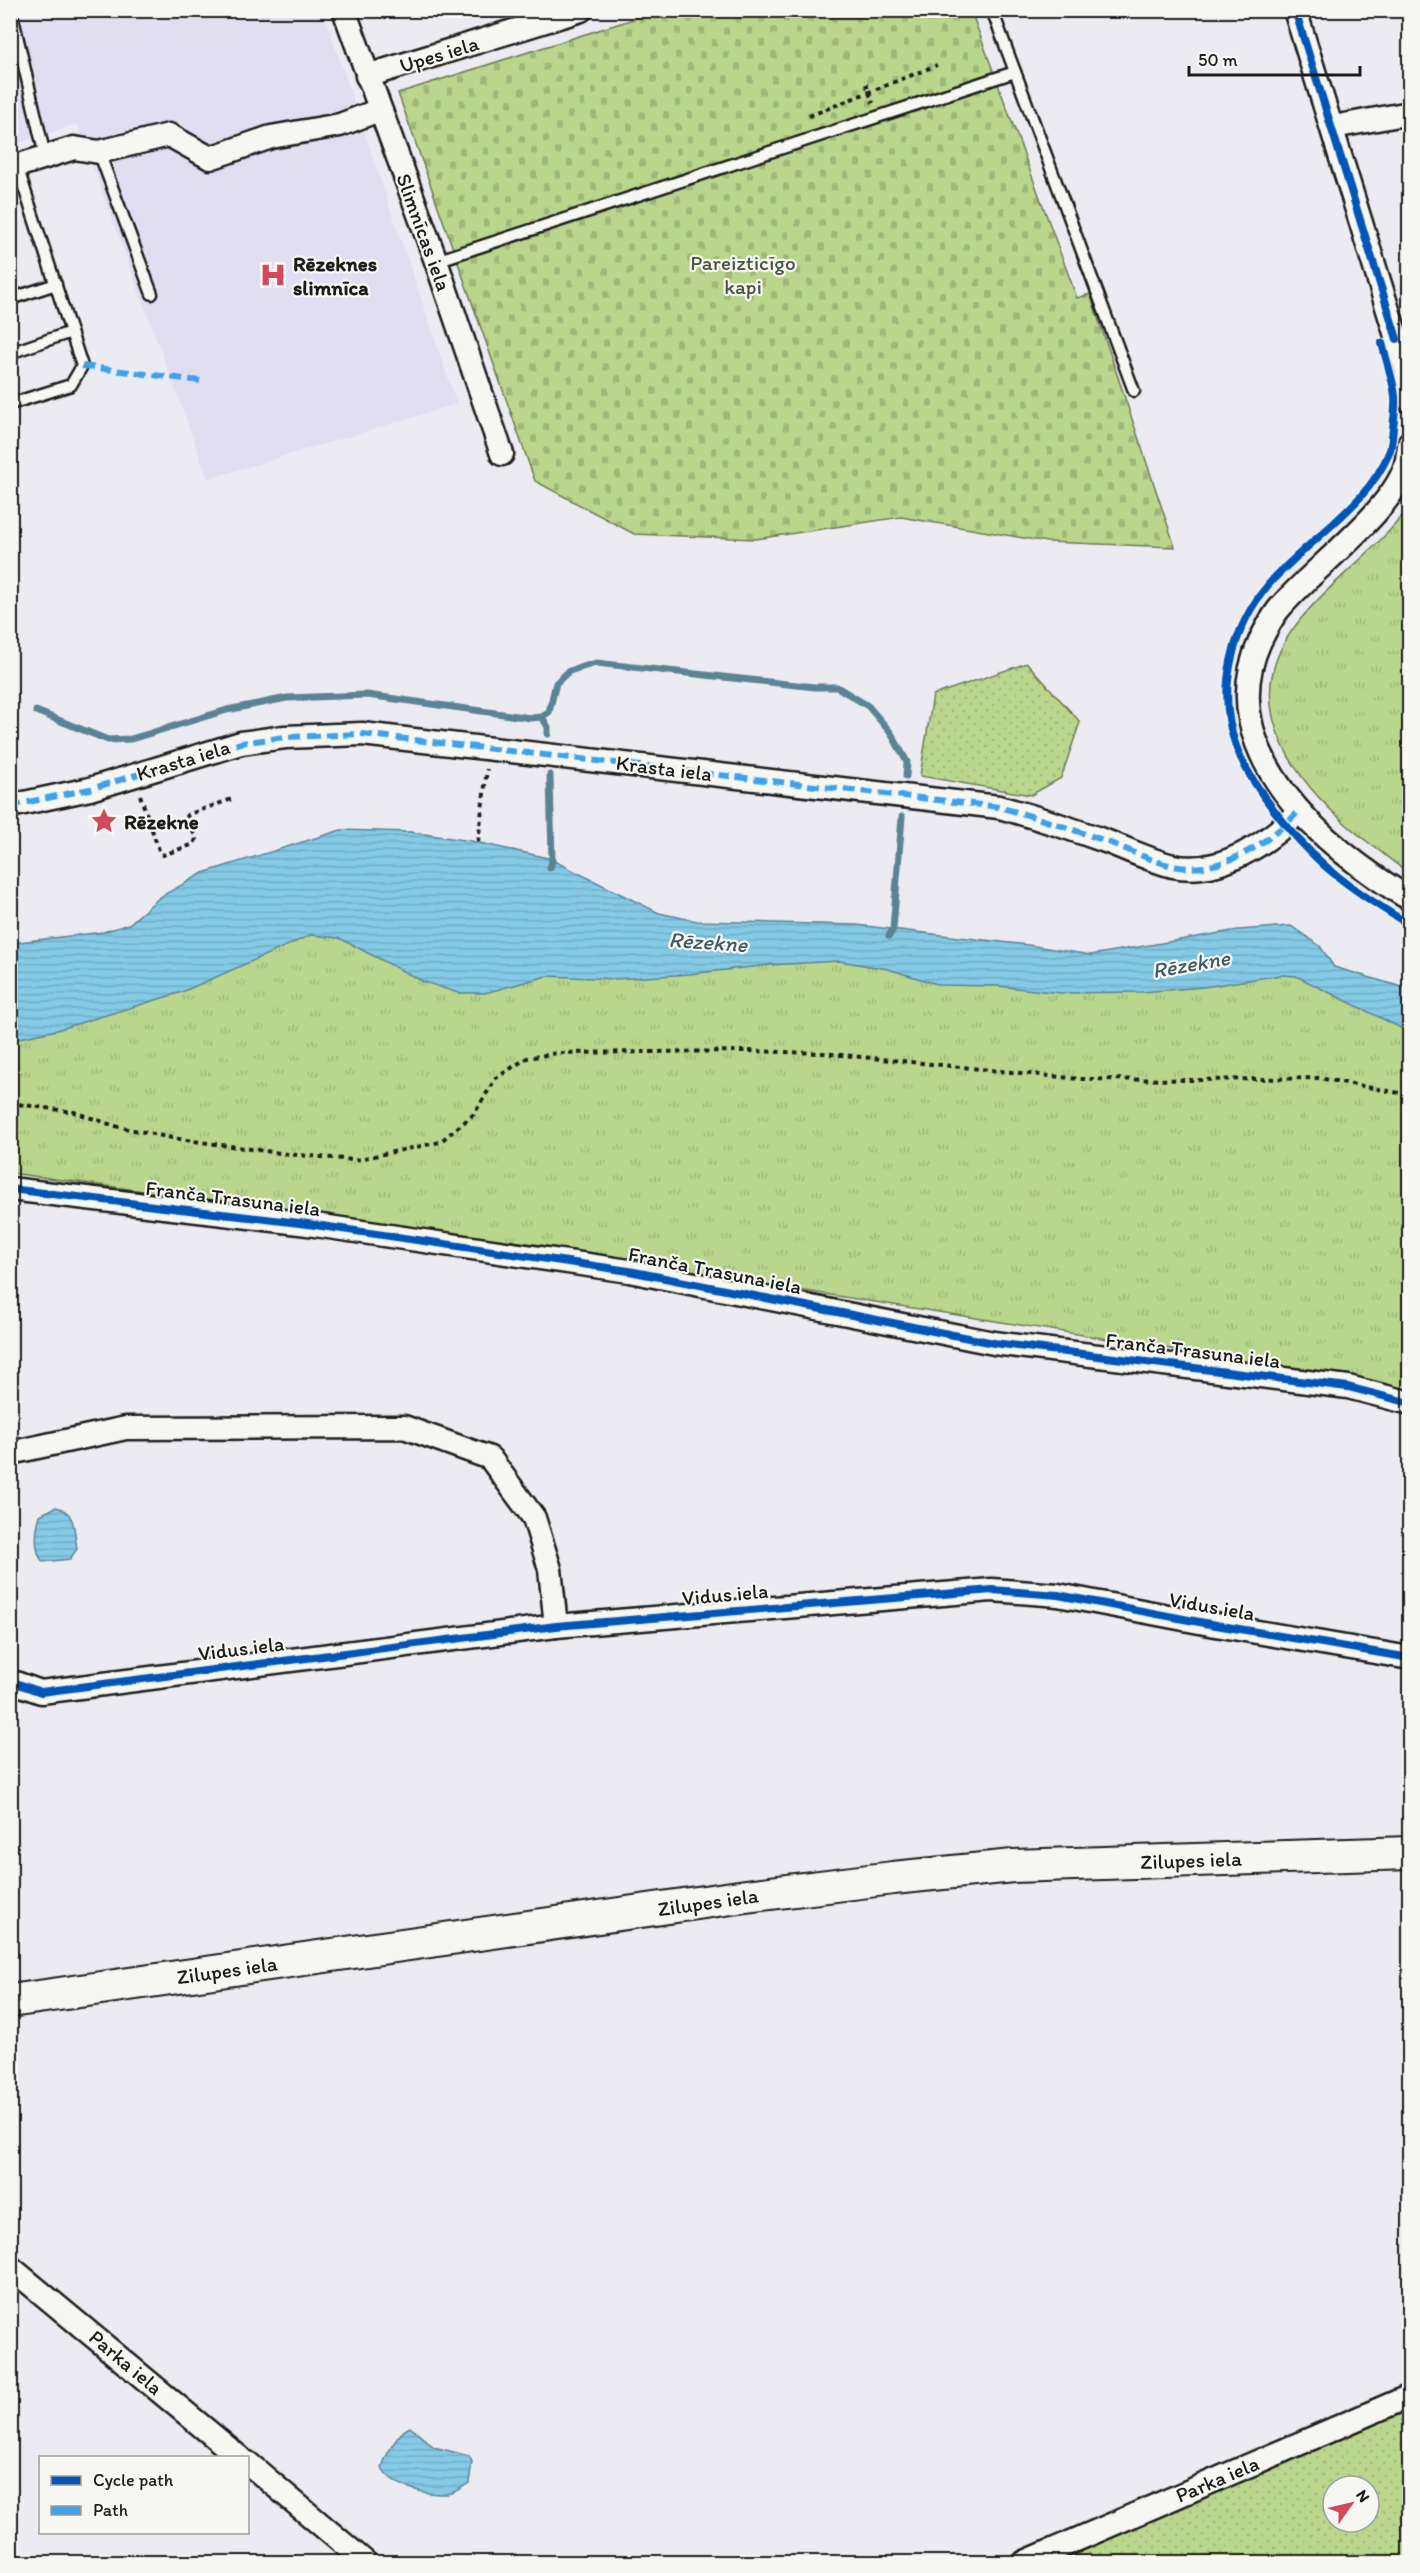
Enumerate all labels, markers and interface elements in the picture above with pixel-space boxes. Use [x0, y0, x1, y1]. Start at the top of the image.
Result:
street label: Upes iela [396, 30, 482, 78]
scale bar [1189, 39, 1360, 77]
text: 50 m [1198, 49, 1238, 71]
street label: Slimnīcas iela [391, 170, 457, 294]
park label: Pareizticīgo kapi [690, 250, 796, 299]
place label: Rēzeknes slimnīca [293, 251, 377, 300]
hospital icon: Rēzeknes slimnīca [258, 260, 288, 290]
street label: Krasta iela [133, 734, 233, 786]
street label: Krasta iela [615, 750, 713, 786]
place icon: Rēzekne [89, 806, 119, 836]
place label: Rēzekne [124, 809, 199, 834]
water label: Rēzekne [668, 926, 750, 958]
water label: Rēzekne [1150, 944, 1233, 984]
street label: Franča Trasuna iela [144, 1175, 322, 1221]
street label: Franča Trasuna iela [626, 1241, 804, 1299]
street label: Franča Trasuna iela [1104, 1327, 1282, 1373]
street label: Vidus iela [681, 1578, 769, 1610]
street label: Vidus iela [1167, 1586, 1257, 1626]
street label: Vidus iela [197, 1630, 285, 1666]
street label: Zilupes iela [1140, 1846, 1242, 1874]
street label: Zilupes iela [656, 1883, 760, 1921]
street label: Zilupes iela [175, 1951, 279, 1989]
street label: Parka iela [84, 2324, 168, 2400]
street label: Parka iela [1172, 2450, 1262, 2508]
legend [39, 2456, 249, 2534]
text: Cycle path [93, 2469, 174, 2491]
north arrow [1321, 2474, 1381, 2534]
text: N [1352, 2486, 1374, 2506]
text: Path [93, 2499, 128, 2521]

